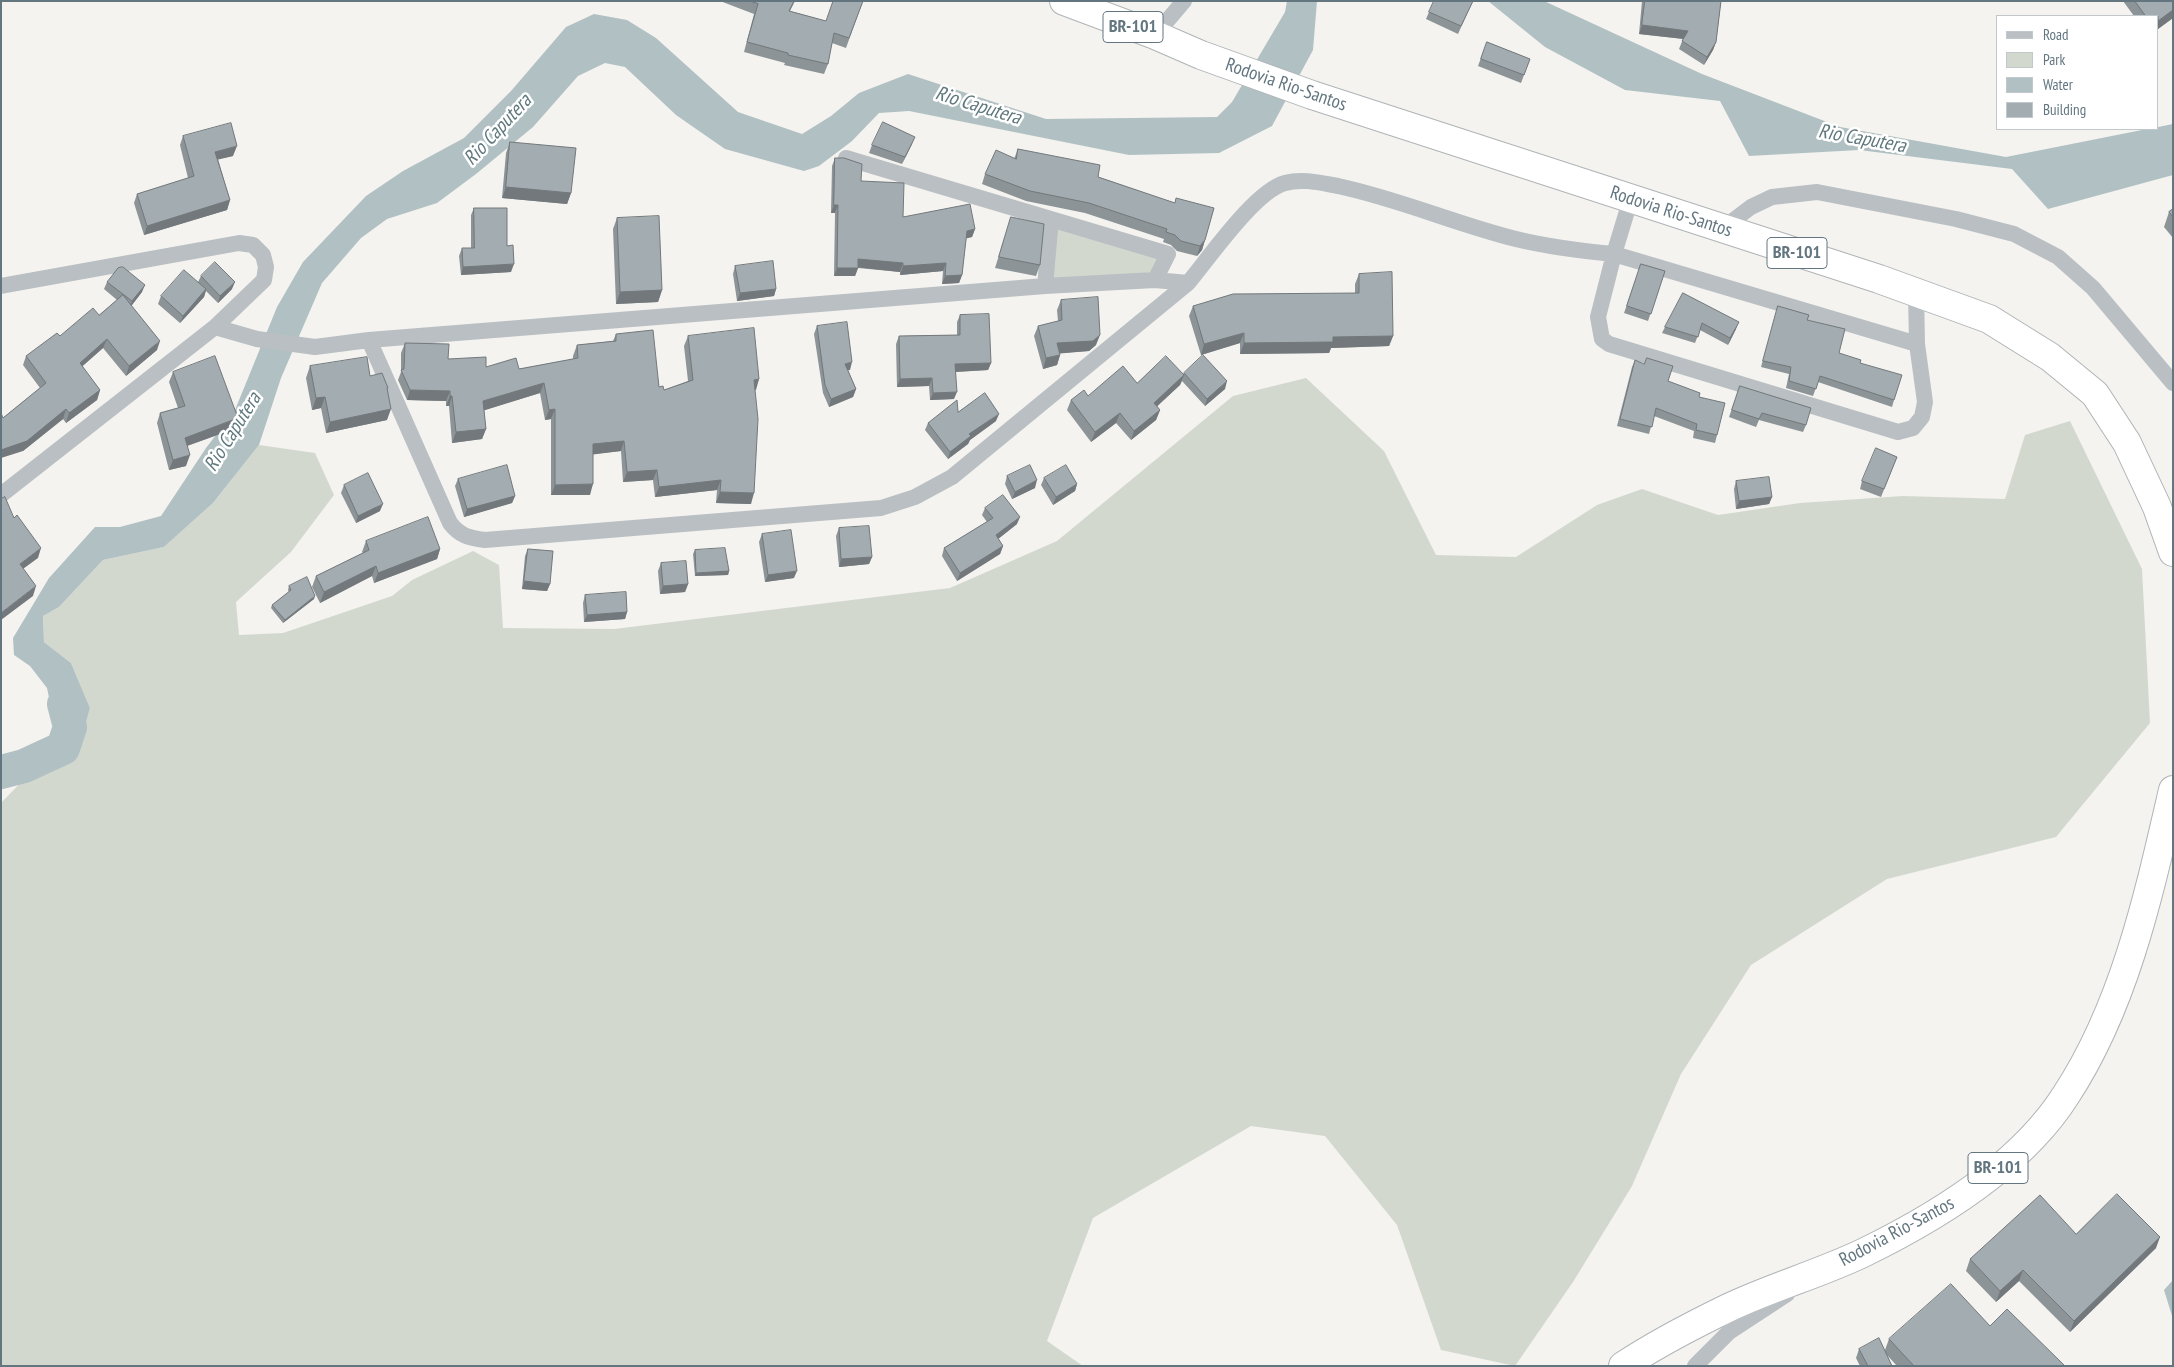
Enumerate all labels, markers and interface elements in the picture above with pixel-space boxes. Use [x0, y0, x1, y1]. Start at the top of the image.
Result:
road number: BR-101 [1103, 12, 1163, 42]
legend [1996, 15, 2159, 130]
text: Road [2043, 25, 2069, 44]
text: Park [2043, 50, 2065, 69]
street label: Rodovia Rio-Santos [1222, 54, 1350, 116]
text: Water [2043, 75, 2073, 94]
water label: Rio Caputera [932, 82, 1024, 130]
water label: Rio Caputera [459, 90, 537, 170]
text: Building [2043, 100, 2086, 119]
water label: Rio Caputera [1816, 120, 1908, 158]
street label: Rodovia Rio-Santos [1607, 182, 1735, 242]
road number: BR-101 [1767, 238, 1827, 268]
water label: Rio Caputera [199, 388, 267, 476]
road number: BR-101 [1968, 1152, 2028, 1184]
street label: Rodovia Rio-Santos [1836, 1192, 1958, 1272]

